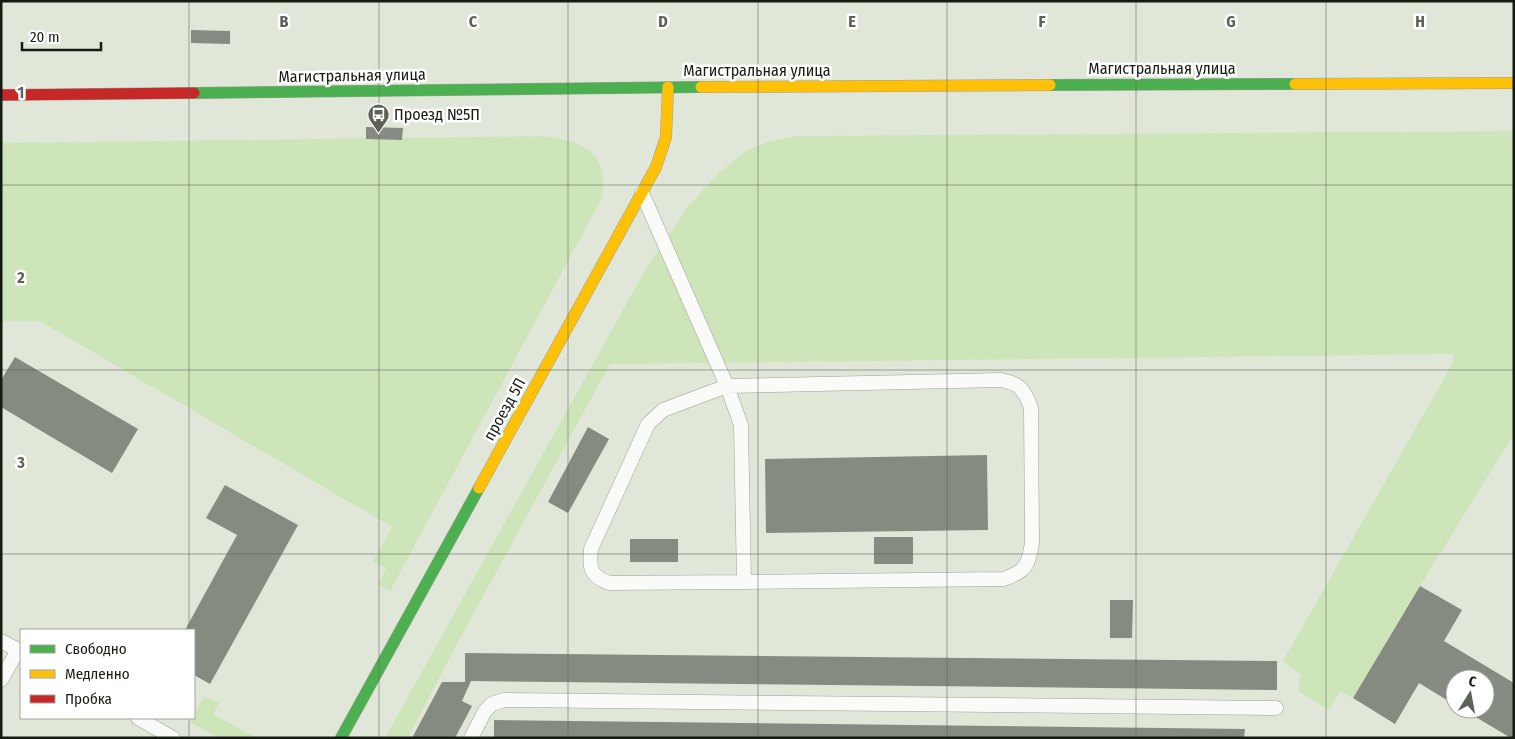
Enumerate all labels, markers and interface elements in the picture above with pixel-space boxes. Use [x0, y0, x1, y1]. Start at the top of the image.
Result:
text: B [280, 12, 289, 31]
text: C [469, 12, 478, 31]
text: D [658, 12, 668, 31]
text: E [848, 12, 856, 31]
text: F [1038, 12, 1046, 31]
text: G [1226, 12, 1236, 31]
text: H [1415, 12, 1425, 31]
scale bar [22, 20, 101, 52]
text: 20 m [30, 28, 60, 46]
street label: Магистральная улица [1088, 59, 1236, 78]
street label: Магистральная улица [683, 61, 831, 80]
street label: Магистральная улица [278, 65, 426, 86]
text: 1 [18, 83, 24, 102]
bus stop icon: Проезд №5П [366, 102, 390, 133]
place label: Проезд №5П [394, 105, 480, 124]
text: 2 [16, 268, 25, 287]
street label: проезд 5П [479, 375, 529, 444]
text: 3 [16, 453, 25, 472]
legend [20, 629, 195, 719]
text: Свободно [65, 640, 127, 658]
text: Медленно [65, 665, 130, 683]
north arrow [1445, 669, 1495, 719]
text: С [1467, 673, 1478, 691]
text: Пробка [65, 690, 112, 708]

